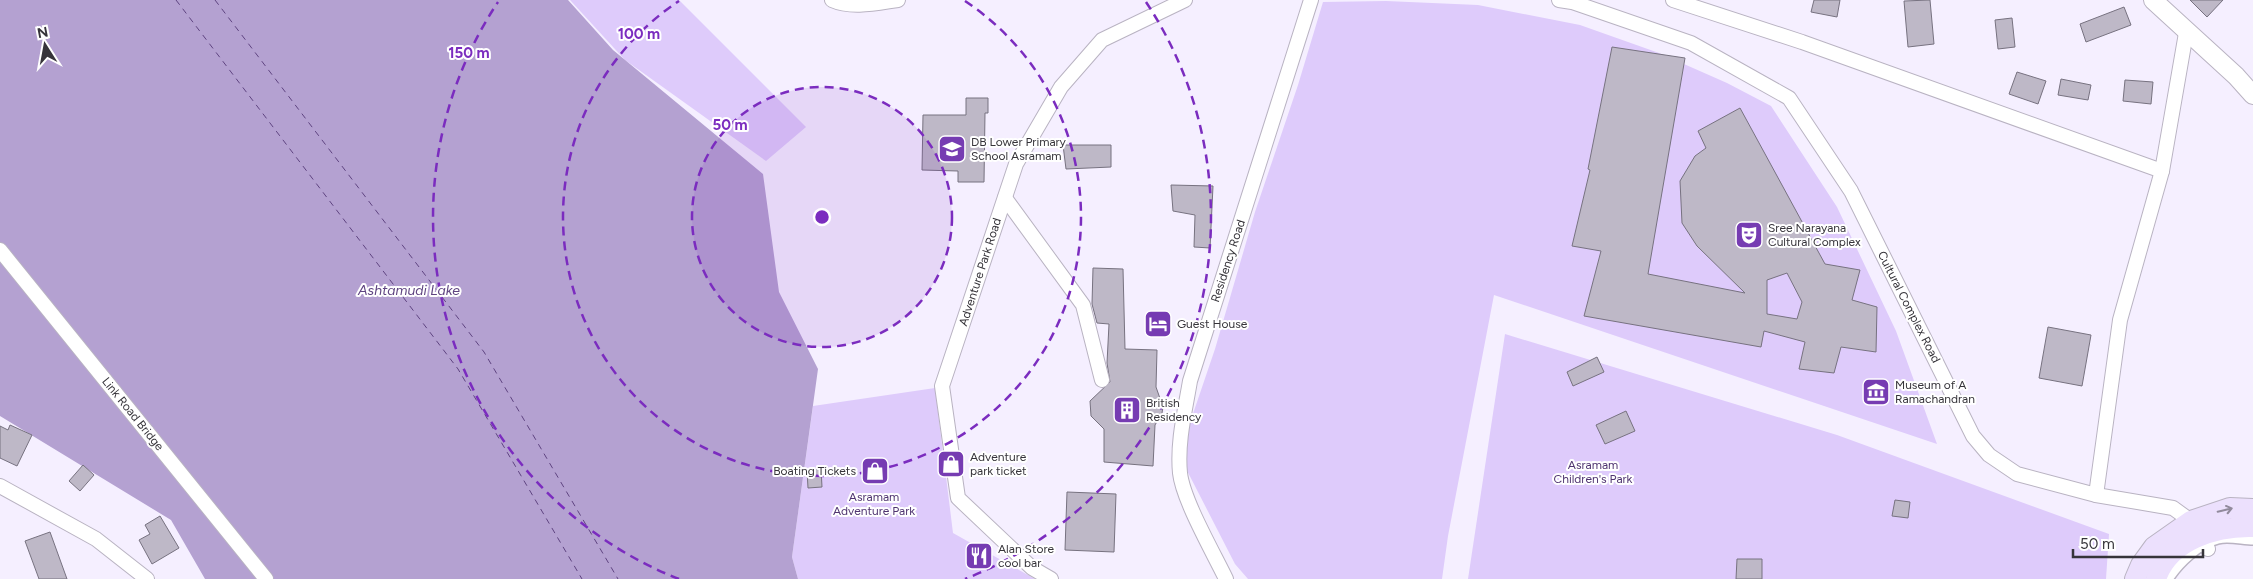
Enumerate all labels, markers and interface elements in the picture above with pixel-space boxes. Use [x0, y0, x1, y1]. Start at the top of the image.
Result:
north arrow [20, 20, 70, 70]
text: N [36, 23, 50, 42]
text: 100 m [618, 25, 660, 43]
text: 150 m [448, 44, 490, 62]
text: 50 m [712, 116, 748, 134]
school or university icon: DB Lower Primary School Asramam [937, 134, 967, 164]
place label: DB Lower Primary School Asramam [971, 135, 1067, 163]
centre of rings [813, 208, 831, 226]
street label: Adventure Park Road [956, 216, 1004, 328]
street label: Residency Road [1208, 218, 1248, 304]
theatre icon: Sree Narayana Cultural Complex [1734, 220, 1764, 250]
place label: Sree Narayana Cultural Complex [1768, 221, 1861, 249]
street label: Cultural Complex Road [1875, 249, 1943, 365]
water label: Ashtamudi Lake [357, 282, 460, 299]
hotel icon: Guest House [1143, 309, 1173, 339]
place label: Guest House [1177, 317, 1248, 331]
street label: Link Road Bridge [99, 375, 167, 454]
museum icon: Museum of A Ramachandran [1861, 377, 1891, 407]
place label: Museum of A Ramachandran [1895, 378, 1975, 406]
building icon: British Residency [1112, 395, 1142, 425]
place label: British Residency [1146, 396, 1202, 424]
shop icon: Adventure park ticket [936, 449, 966, 479]
place label: Adventure park ticket [970, 450, 1027, 478]
shop icon: Boating Tickets [860, 456, 890, 486]
park label: Asramam Children's Park [1554, 458, 1633, 486]
place label: Boating Tickets [773, 464, 856, 478]
park label: Asramam Adventure Park [833, 490, 915, 518]
one-way arrow [2217, 505, 2233, 514]
scale bar [2073, 526, 2203, 558]
text: 50 m [2080, 535, 2115, 553]
restaurant icon: Alan Store cool bar [964, 541, 994, 571]
place label: Alan Store cool bar [998, 542, 1054, 570]

